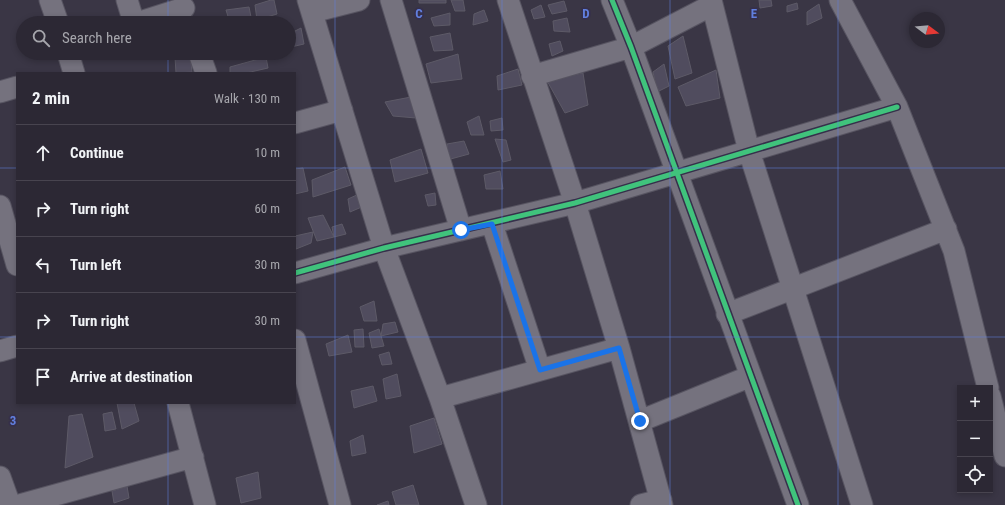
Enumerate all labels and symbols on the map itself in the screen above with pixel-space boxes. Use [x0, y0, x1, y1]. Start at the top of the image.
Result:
text: C [415, 6, 423, 21]
text: D [582, 6, 590, 21]
text: E [751, 6, 758, 21]
north arrow [909, 12, 945, 48]
route start [452, 221, 470, 239]
route end [631, 412, 649, 430]
text: 3 [10, 413, 16, 428]

